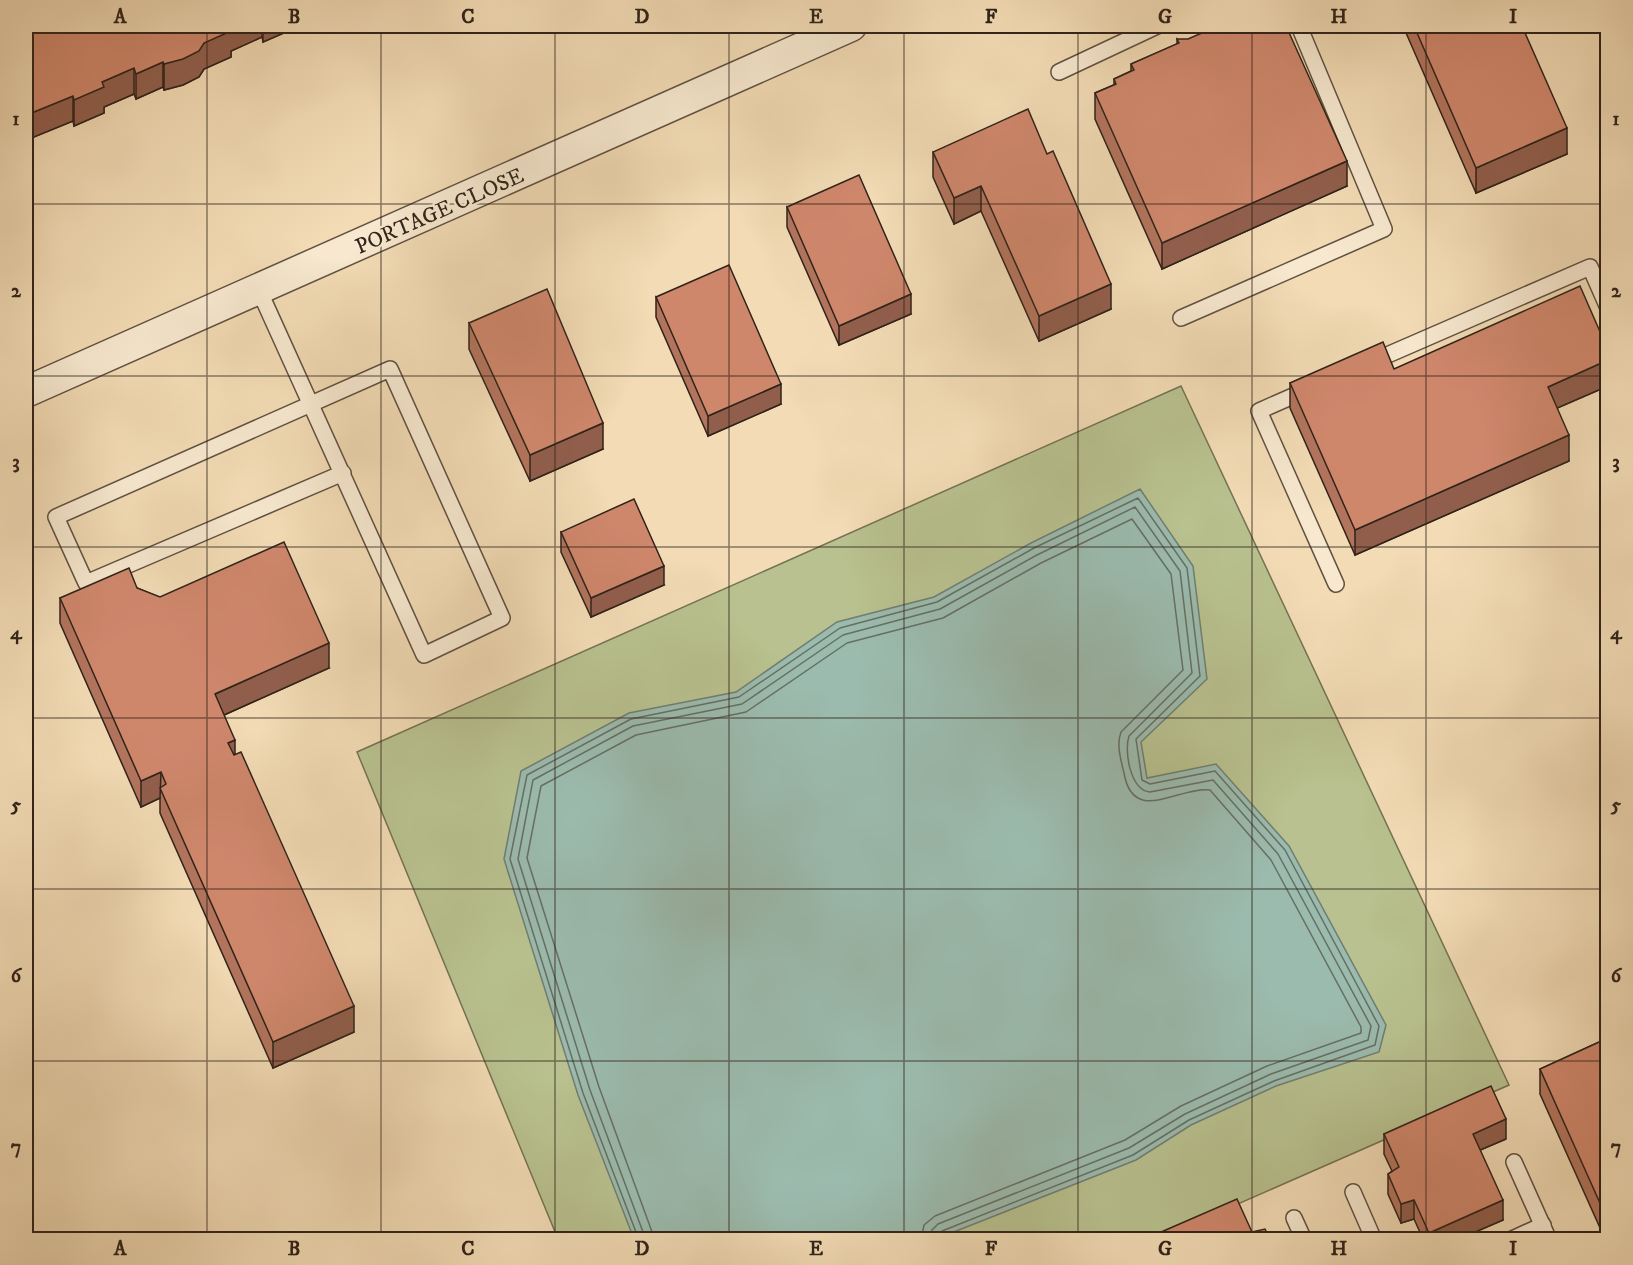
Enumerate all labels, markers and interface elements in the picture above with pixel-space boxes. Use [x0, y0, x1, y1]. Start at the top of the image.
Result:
text: A [113, 5, 128, 30]
text: B [288, 5, 300, 30]
text: C [461, 5, 475, 30]
text: D [635, 5, 650, 30]
text: E [809, 5, 823, 30]
text: F [985, 5, 998, 30]
text: G [1158, 5, 1172, 30]
text: H [1331, 5, 1348, 30]
text: I [1509, 5, 1517, 30]
text: 1 [12, 107, 20, 132]
text: 1 [1612, 107, 1620, 132]
street label: PORTAGE CLOSE [351, 162, 528, 261]
text: 2 [11, 279, 22, 304]
text: 2 [1611, 279, 1622, 304]
text: 3 [12, 450, 20, 475]
text: 3 [1612, 450, 1620, 475]
text: 4 [10, 621, 23, 646]
text: 4 [1610, 621, 1623, 646]
text: 5 [10, 793, 21, 818]
text: 5 [1610, 793, 1621, 818]
text: 6 [11, 964, 23, 989]
text: 6 [1611, 964, 1623, 989]
text: 7 [11, 1135, 21, 1160]
text: 7 [1611, 1135, 1621, 1160]
text: A [113, 1237, 128, 1262]
text: B [288, 1237, 300, 1262]
text: C [461, 1237, 475, 1262]
text: D [635, 1237, 650, 1262]
text: E [809, 1237, 823, 1262]
text: F [985, 1237, 998, 1262]
text: G [1158, 1237, 1172, 1262]
text: H [1331, 1237, 1348, 1262]
text: I [1509, 1237, 1517, 1262]

